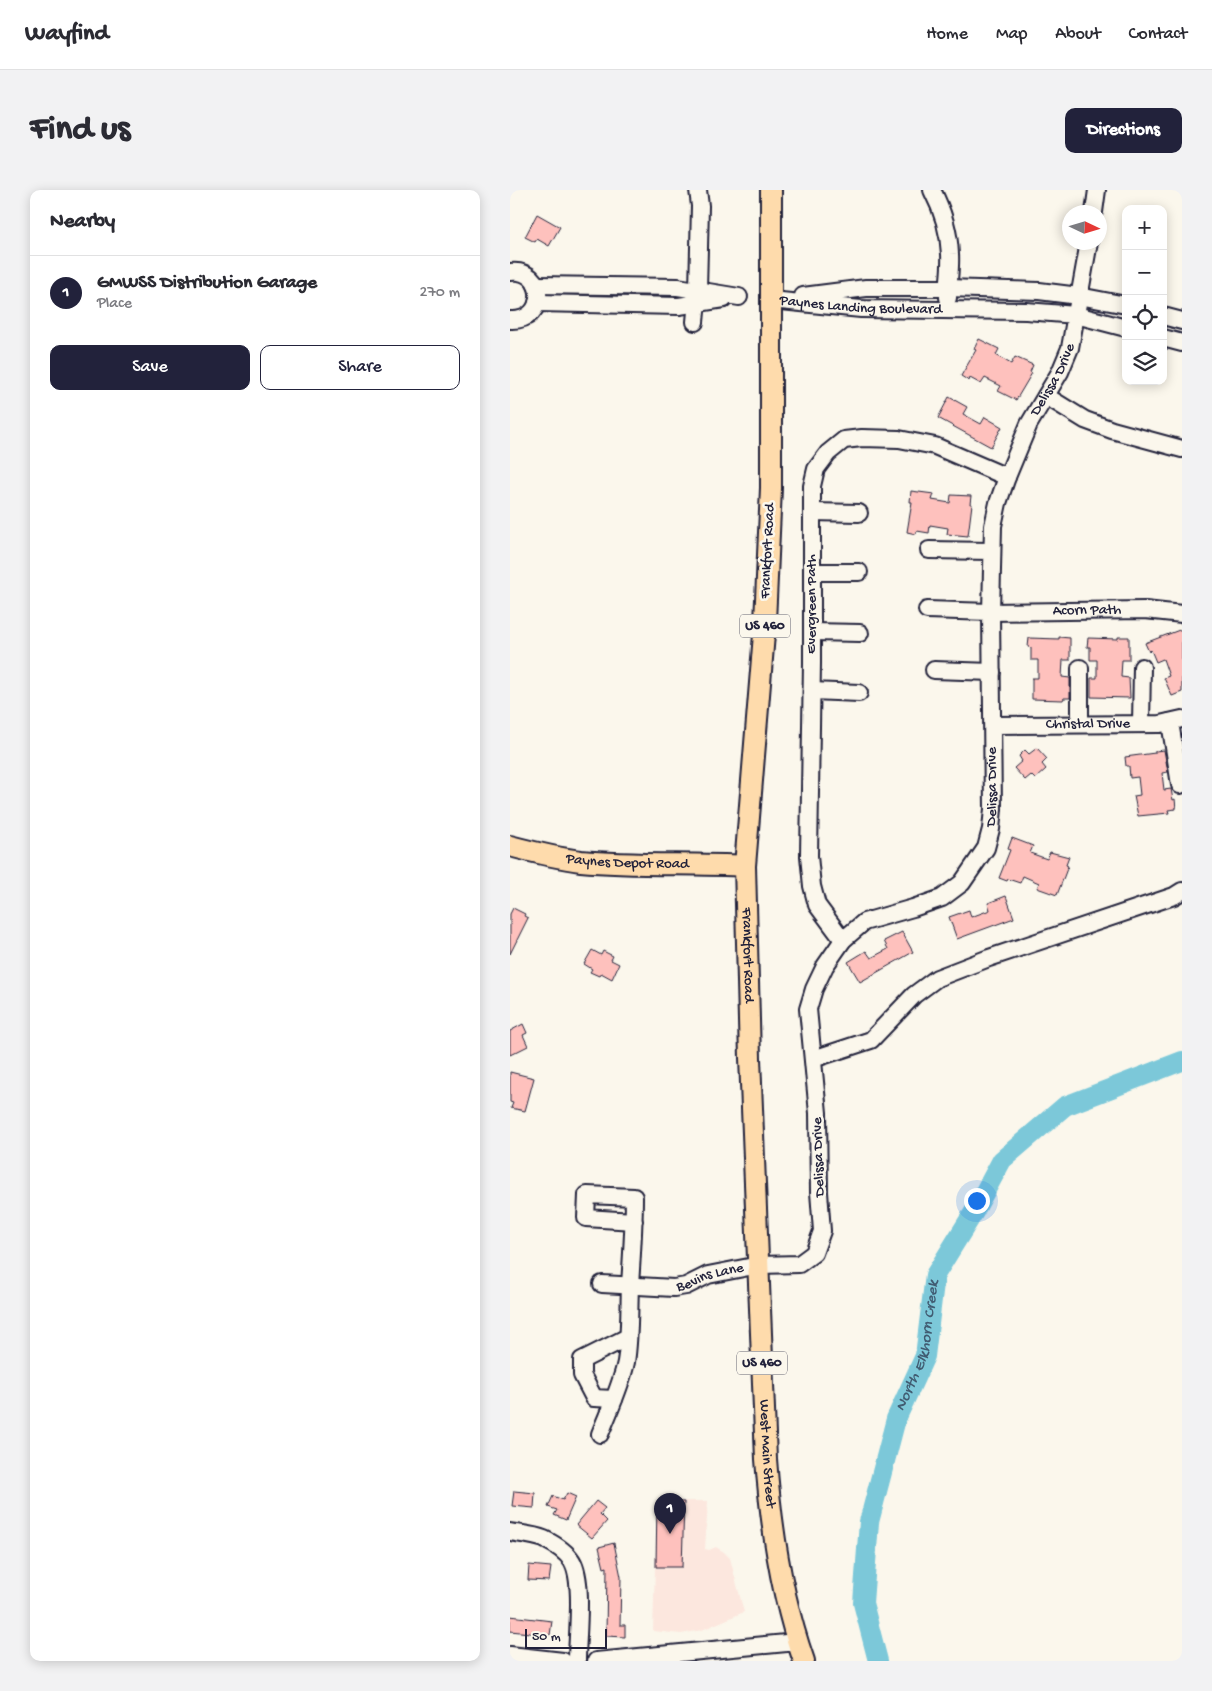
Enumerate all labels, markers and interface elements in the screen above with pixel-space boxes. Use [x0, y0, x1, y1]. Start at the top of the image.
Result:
text: Wayfind [25, 20, 109, 49]
text: Home [926, 24, 968, 45]
text: Map [996, 24, 1027, 45]
text: About [1055, 24, 1101, 45]
text: Contact [1129, 24, 1187, 45]
button: Directions [1065, 108, 1182, 153]
text: Find us [30, 110, 130, 151]
north arrow [1062, 205, 1107, 250]
map controls [1122, 205, 1167, 385]
button: + [1122, 205, 1167, 250]
text: Nearby [50, 210, 115, 235]
button: − [1122, 250, 1167, 295]
text: GMWSS Distribution Garage [97, 272, 317, 295]
text: 1 [63, 284, 69, 303]
text: 270 m [420, 284, 460, 303]
street label: Paynes Landing Boulevard [778, 292, 943, 319]
text: Place [97, 295, 132, 314]
button: locate [1122, 295, 1167, 340]
button: layers [1122, 340, 1167, 385]
street label: Delissa Drive [1026, 342, 1080, 420]
button: Save [50, 345, 250, 390]
button: Share [260, 345, 460, 390]
street label: Frankfort Road [756, 502, 780, 600]
street label: Evergreen Path [803, 554, 821, 654]
street label: Acorn Path [1053, 601, 1121, 620]
road number: US 460 [740, 614, 790, 638]
street label: Christal Drive [1046, 715, 1130, 734]
street label: Delissa Drive [982, 747, 1002, 829]
street label: Paynes Depot Road [564, 850, 690, 873]
street label: Frankfort Road [737, 906, 758, 1004]
street label: Delissa Drive [809, 1117, 829, 1198]
your location [964, 1188, 990, 1214]
street label: Bevins Lane [674, 1259, 746, 1297]
water label: North Elkhorn Creek [891, 1278, 944, 1414]
road number: US 460 [737, 1352, 787, 1374]
street label: West Main Street [755, 1399, 780, 1511]
pin: 1 [654, 1493, 686, 1534]
scale bar [525, 1626, 608, 1649]
text: 50 m [532, 1629, 561, 1646]

